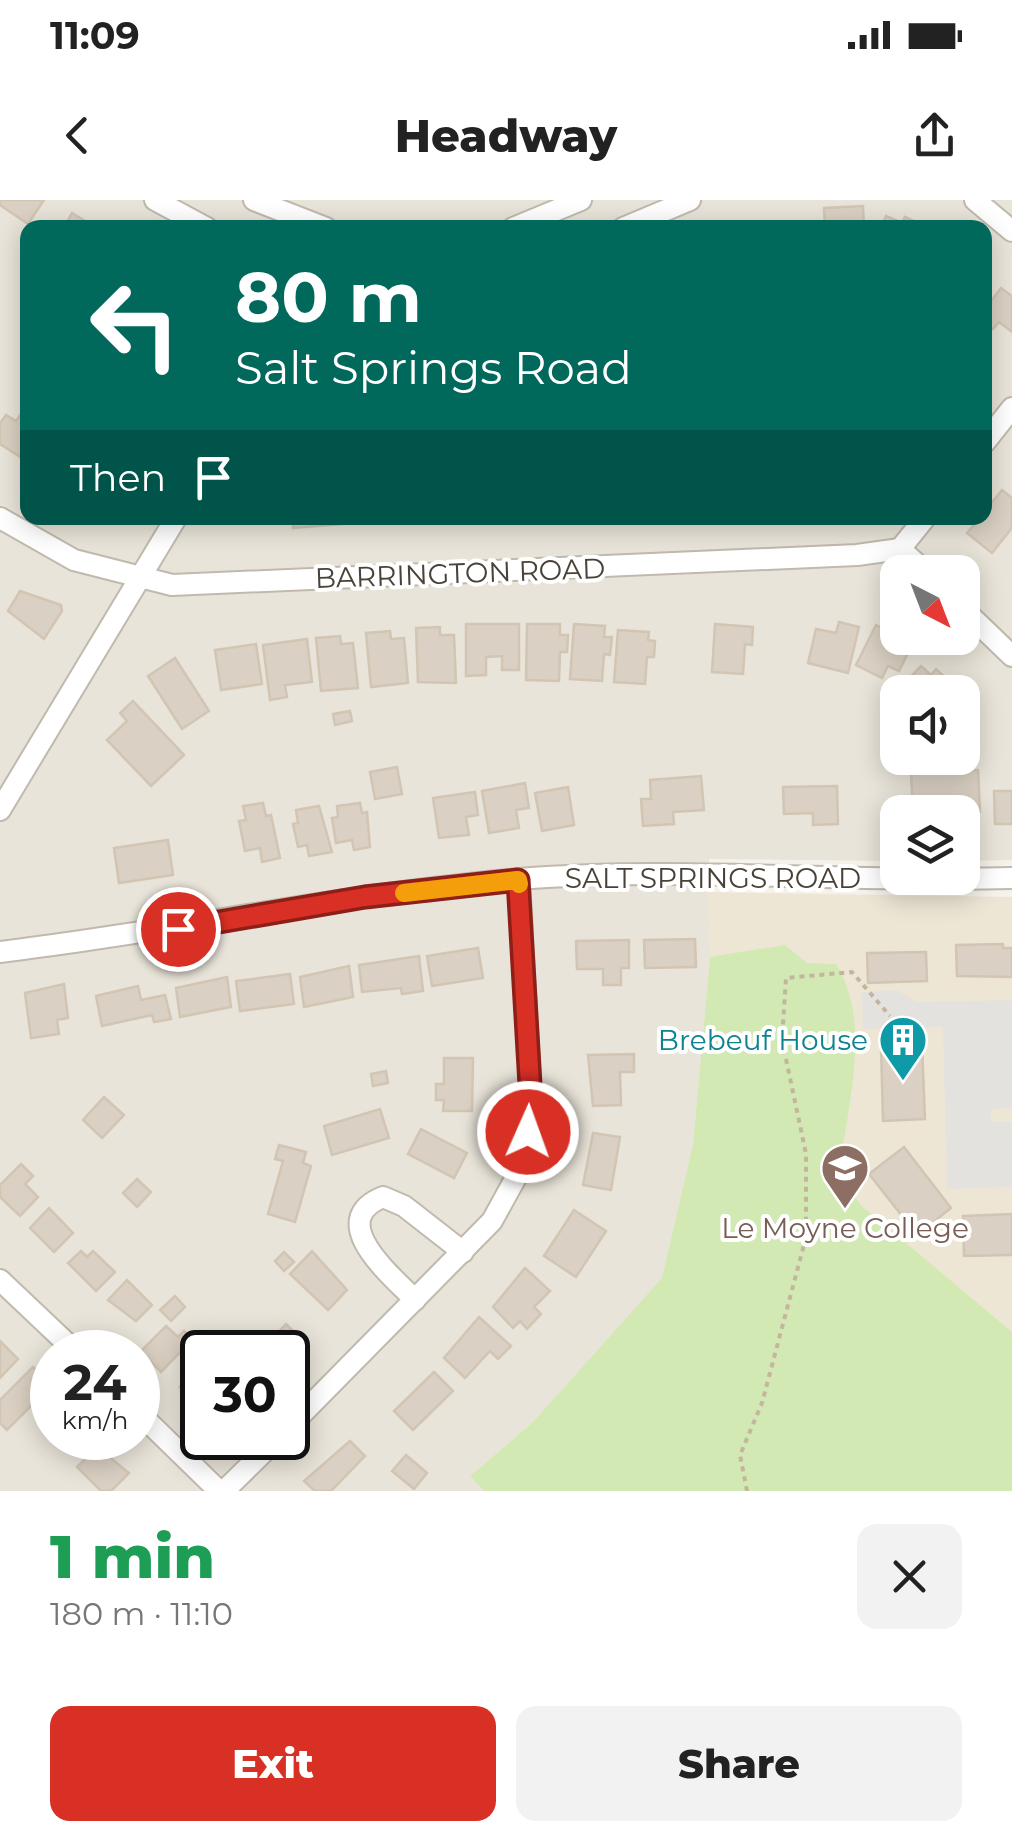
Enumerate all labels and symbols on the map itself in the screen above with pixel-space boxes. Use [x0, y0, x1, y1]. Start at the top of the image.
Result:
street label: BARRINGTON ROAD [314, 551, 606, 595]
north arrow [880, 555, 980, 655]
street label: SALT SPRINGS ROAD [565, 861, 861, 895]
pin [136, 887, 221, 972]
building icon: Brebeuf House [877, 1014, 929, 1082]
place label: Brebeuf House [658, 1023, 868, 1057]
position arrow [476, 1080, 580, 1184]
school or university icon: Le Moyne College [819, 1142, 871, 1210]
place label: Le Moyne College [721, 1211, 969, 1245]
speed limit sign: 30 [180, 1330, 310, 1460]

